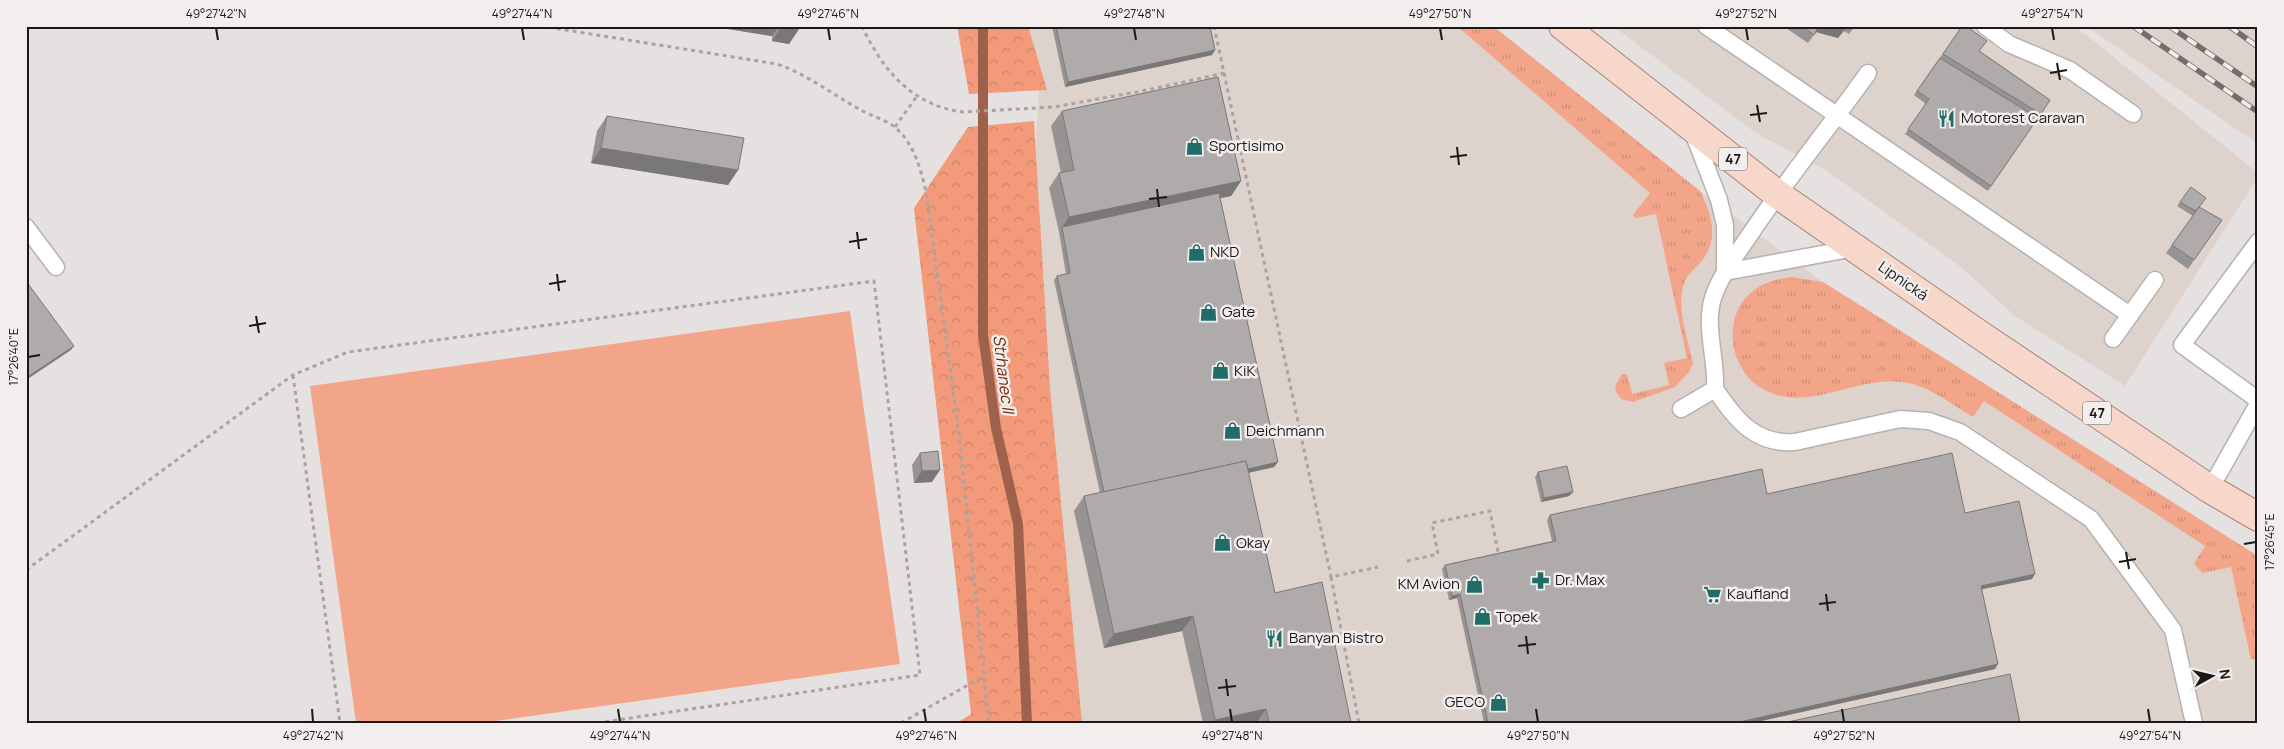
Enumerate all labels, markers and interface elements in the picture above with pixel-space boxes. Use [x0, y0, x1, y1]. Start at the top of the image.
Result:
text: 49°27'42"N [186, 5, 246, 22]
text: 49°27'44"N [492, 5, 552, 22]
text: 49°27'46"N [797, 5, 859, 22]
text: 49°27'48"N [1104, 5, 1164, 22]
text: 49°27'50"N [1409, 5, 1471, 22]
text: 49°27'52"N [1715, 5, 1777, 22]
text: 49°27'54"N [2021, 5, 2083, 22]
place label: Motorest Caravan [1961, 107, 2085, 128]
restaurant icon: Motorest Caravan [1937, 108, 1957, 128]
place label: Sportisimo [1209, 135, 1284, 156]
shop icon: Sportisimo [1185, 136, 1205, 156]
road number: 47 [1719, 148, 1747, 170]
place label: NKD [1210, 241, 1239, 262]
shop icon: NKD [1186, 242, 1206, 262]
street label: Lipnická [1874, 256, 1932, 305]
place label: Gate [1222, 301, 1256, 322]
shop icon: Gate [1198, 302, 1218, 322]
text: 17°26'40"E [5, 328, 22, 386]
water label: Strhanec II [988, 334, 1020, 417]
place label: KiK [1234, 360, 1255, 381]
shop icon: KiK [1210, 361, 1230, 381]
road number: 47 [2083, 402, 2111, 424]
place label: Deichmann [1246, 420, 1325, 441]
shop icon: Deichmann [1222, 421, 1242, 441]
text: 17°26'45"E [2261, 513, 2278, 571]
place label: Okay [1236, 532, 1270, 553]
shop icon: Okay [1212, 533, 1232, 553]
place label: Dr. Max [1555, 569, 1605, 590]
pharmacy icon: Dr. Max [1531, 570, 1551, 590]
place label: KM Avion [1398, 573, 1460, 594]
shop icon: KM Avion [1464, 574, 1484, 594]
place label: Kaufland [1727, 583, 1789, 604]
supermarket icon: Kaufland [1703, 584, 1723, 604]
place label: Topek [1496, 606, 1538, 627]
shop icon: Topek [1472, 607, 1492, 627]
place label: Banyan Bistro [1289, 627, 1384, 648]
restaurant icon: Banyan Bistro [1265, 628, 1285, 648]
north arrow [2186, 652, 2236, 702]
text: N [2215, 668, 2235, 680]
place label: GECO [1445, 691, 1485, 712]
shop icon: GECO [1489, 692, 1509, 712]
text: 49°27'42"N [283, 727, 343, 744]
text: 49°27'44"N [590, 727, 650, 744]
text: 49°27'46"N [895, 727, 957, 744]
text: 49°27'48"N [1202, 727, 1262, 744]
text: 49°27'50"N [1507, 727, 1569, 744]
text: 49°27'52"N [1813, 727, 1875, 744]
text: 49°27'54"N [2119, 727, 2181, 744]

